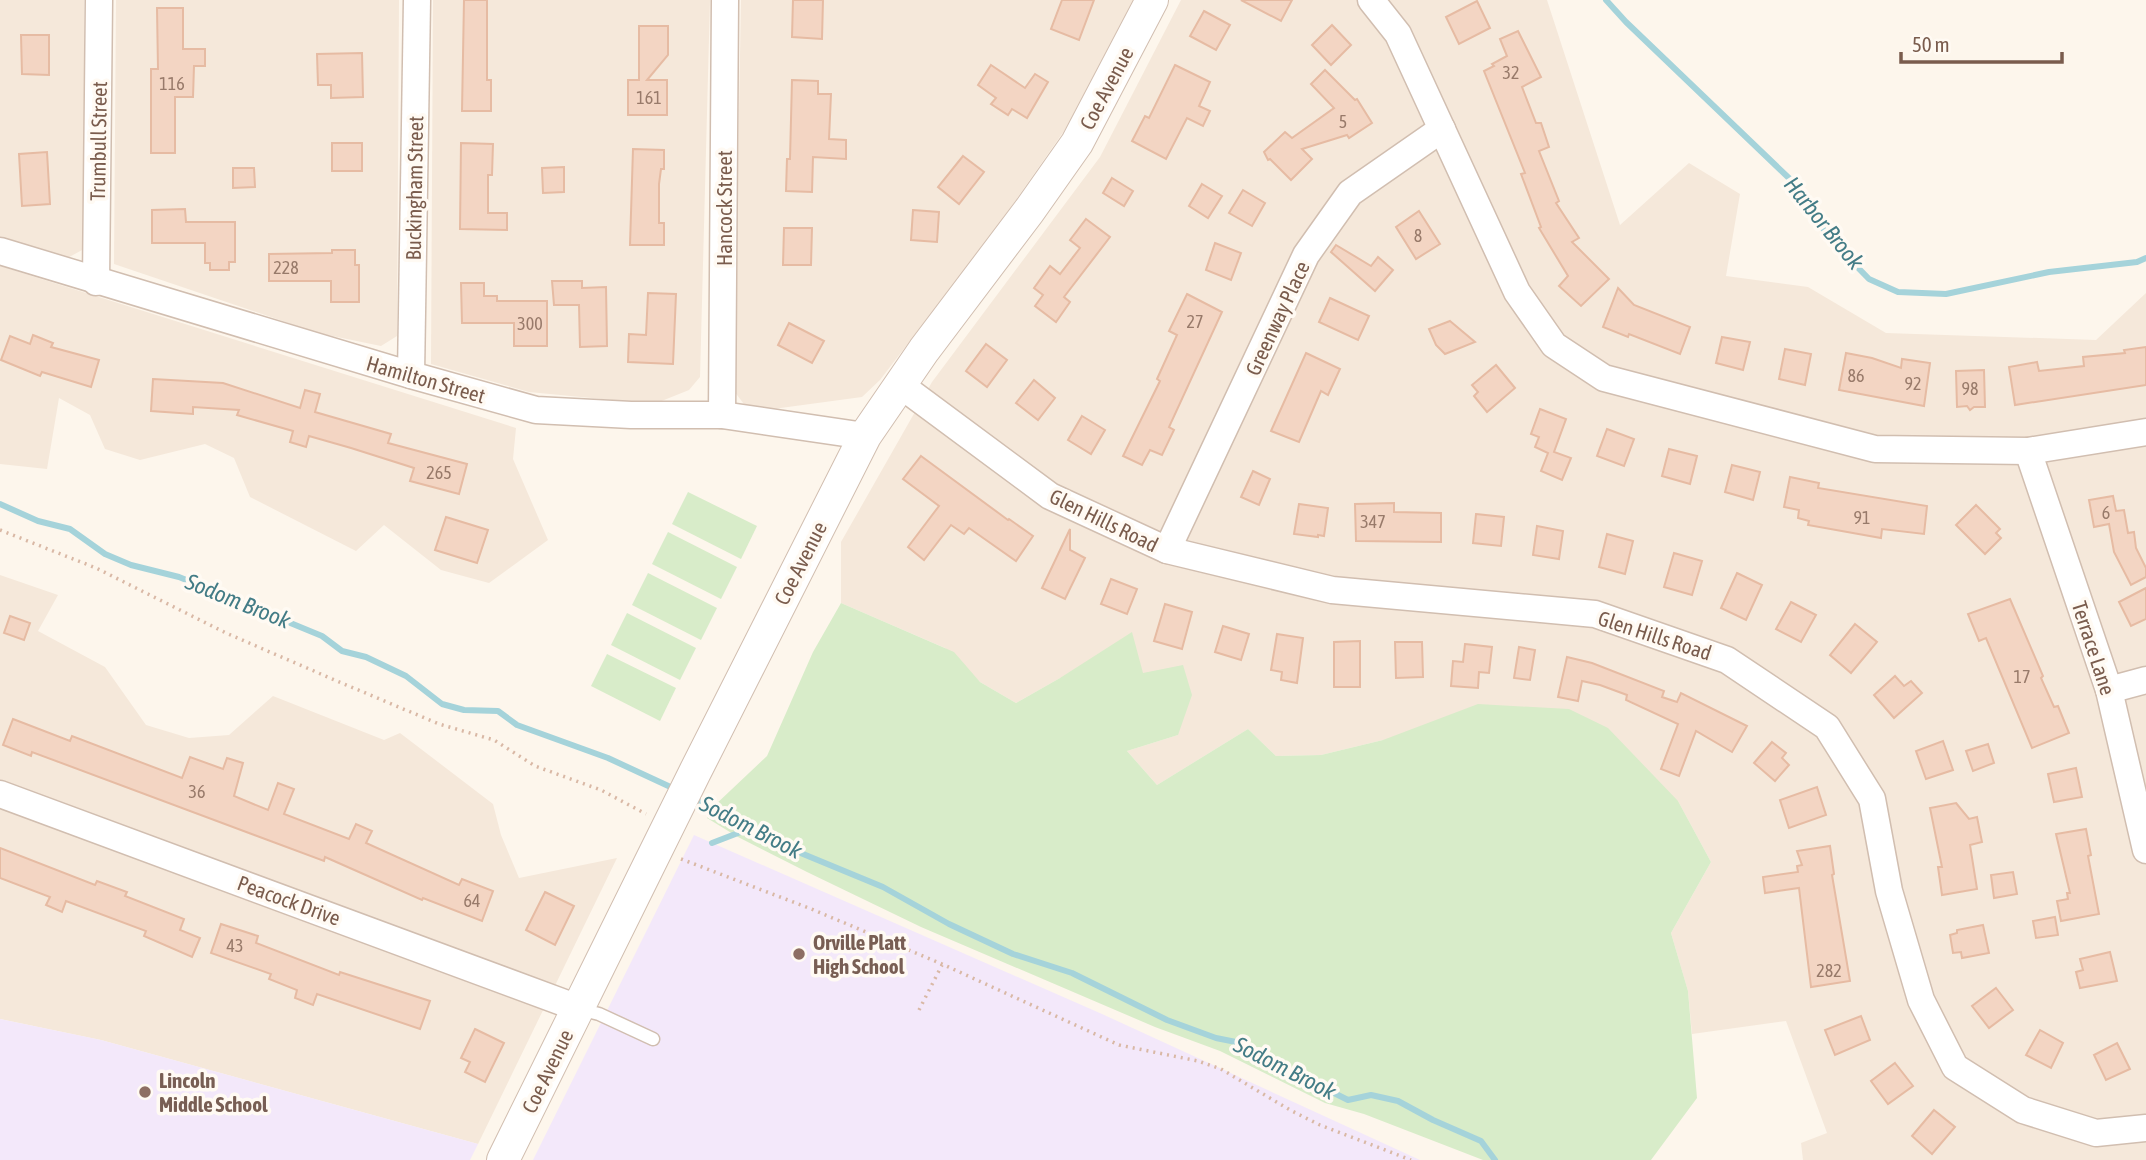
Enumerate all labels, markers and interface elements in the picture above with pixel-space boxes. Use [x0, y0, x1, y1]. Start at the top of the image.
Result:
scale bar [1901, 21, 2062, 65]
text: 50 m [1912, 32, 1950, 56]
street label: Coe Avenue [1074, 43, 1138, 133]
house number: 32 [1503, 62, 1519, 83]
house number: 116 [159, 73, 185, 94]
street label: Trumbull Street [85, 81, 111, 201]
house number: 161 [636, 87, 662, 108]
house number: 5 [1339, 111, 1347, 132]
street label: Buckingham Street [401, 116, 427, 260]
street label: Hancock Street [712, 150, 736, 266]
water label: Harbor Brook [1779, 172, 1870, 275]
house number: 8 [1414, 225, 1422, 246]
house number: 228 [273, 257, 299, 278]
street label: Greenway Place [1240, 257, 1314, 379]
house number: 27 [1187, 311, 1203, 332]
house number: 300 [517, 313, 543, 334]
street label: Hamilton Street [364, 351, 488, 407]
house number: 86 [1848, 365, 1864, 386]
house number: 92 [1905, 373, 1921, 394]
house number: 98 [1962, 378, 1978, 399]
house number: 265 [426, 462, 452, 483]
street label: Glen Hills Road [1046, 483, 1162, 557]
house number: 6 [2102, 502, 2110, 523]
house number: 91 [1854, 507, 1870, 528]
house number: 347 [1360, 511, 1386, 532]
street label: Coe Avenue [769, 518, 831, 608]
water label: Sodom Brook [181, 568, 295, 634]
street label: Terrace Lane [2068, 598, 2120, 698]
street label: Glen Hills Road [1595, 605, 1715, 665]
house number: 17 [2014, 666, 2030, 687]
house number: 36 [189, 781, 205, 802]
water label: Sodom Brook [695, 790, 807, 864]
street label: Peacock Drive [234, 870, 344, 930]
house number: 64 [464, 890, 480, 911]
place label: Orville Platt High School [813, 930, 906, 978]
house number: 43 [227, 935, 243, 956]
marker: Orville Platt High School [791, 946, 807, 962]
house number: 282 [1816, 960, 1842, 981]
street label: Coe Avenue [517, 1025, 577, 1117]
water label: Sodom Brook [1229, 1031, 1341, 1105]
place label: Lincoln Middle School [159, 1068, 268, 1116]
marker: Lincoln Middle School [137, 1084, 153, 1100]

